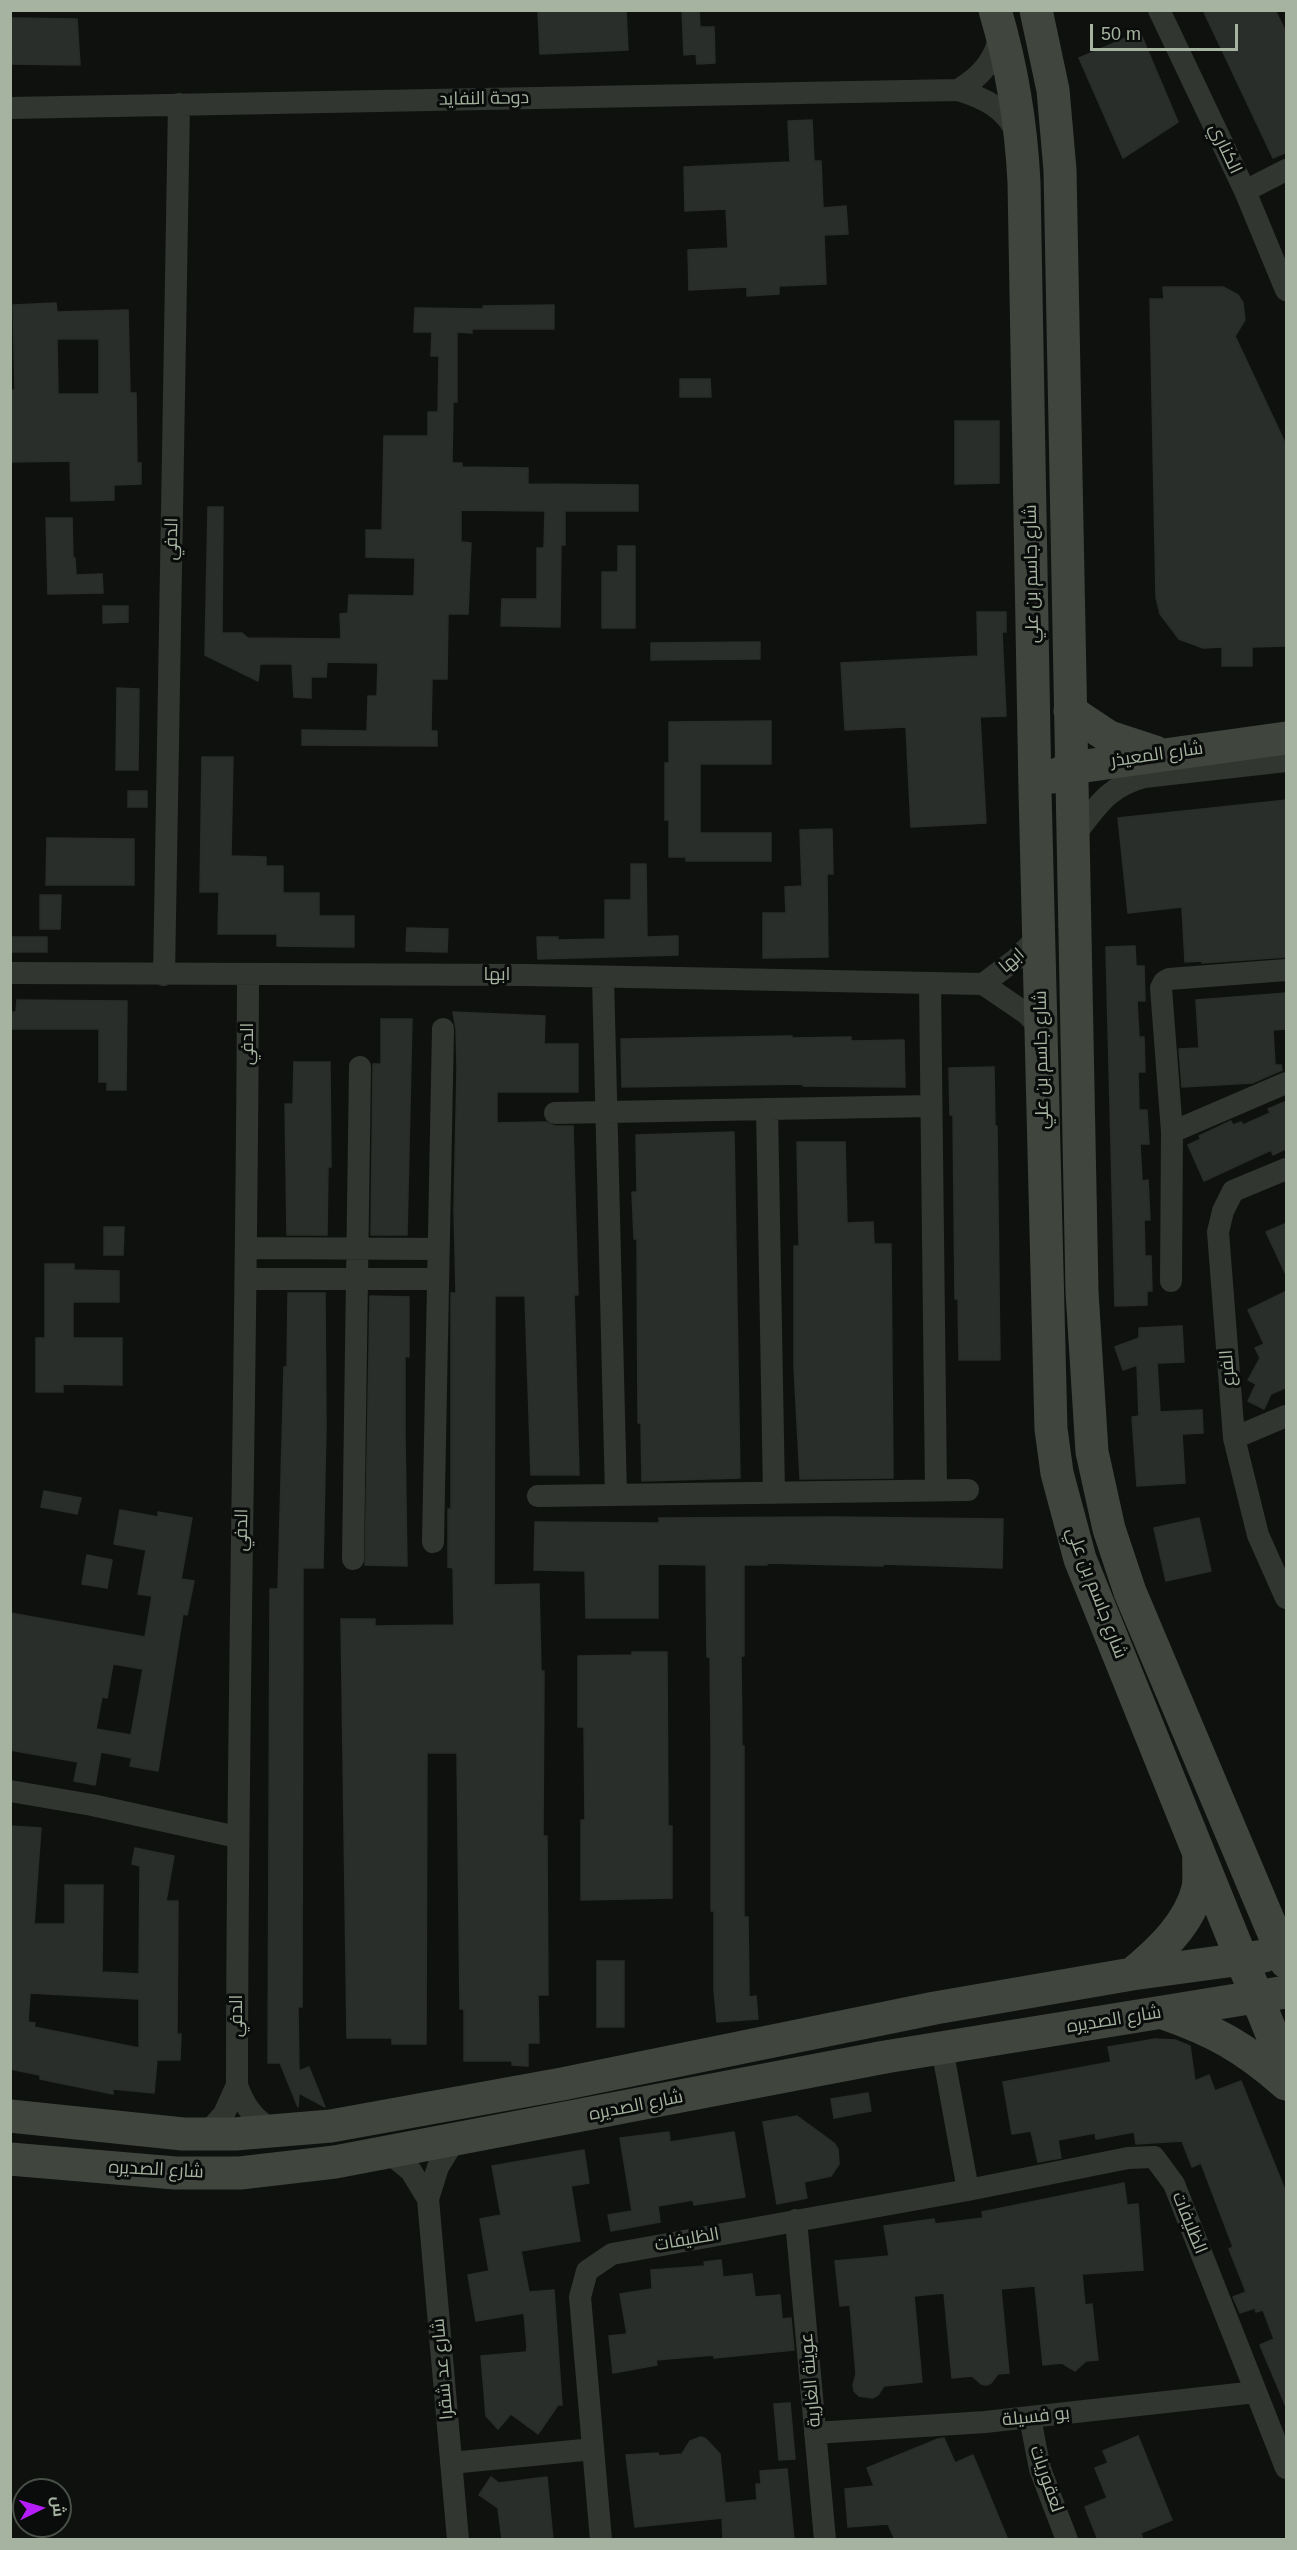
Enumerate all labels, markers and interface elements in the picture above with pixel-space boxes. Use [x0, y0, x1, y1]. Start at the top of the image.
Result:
scale bar [1093, 12, 1242, 50]
text: 50 m [1101, 24, 1141, 44]
street label: دوحة النفايد [439, 87, 529, 111]
street label: الكناري [1204, 120, 1246, 178]
street label: شارع جاسم بن علي [1020, 504, 1044, 644]
street label: الدفي [161, 517, 183, 561]
street label: شارع المعيذر [1109, 738, 1205, 772]
street label: ابها [995, 944, 1029, 978]
street label: ابها [484, 964, 510, 986]
street label: شارع جاسم بن علي [1030, 990, 1054, 1130]
street label: الدفي [237, 1023, 259, 1065]
street label: الفرع [1216, 1349, 1240, 1387]
street label: الدفي [231, 1508, 253, 1552]
street label: شارع جاسم بن علي [1061, 1524, 1131, 1662]
street label: الدفي [226, 1995, 248, 2037]
street label: شارع الصديره [1065, 2002, 1163, 2038]
street label: شارع الصديره [587, 2086, 685, 2126]
street label: شارع الصديره [108, 2157, 204, 2183]
street label: الظليفات [1167, 2189, 1211, 2257]
street label: الظليفات [653, 2224, 721, 2256]
street label: شارع عد شقرا [428, 2317, 458, 2421]
street label: عوينة الغارية [796, 2332, 826, 2428]
street label: بو فسيلة [1001, 2403, 1071, 2431]
street label: لعقوريات [1025, 2443, 1067, 2515]
north arrow [12, 2478, 72, 2538]
text: ش [49, 2496, 68, 2518]

